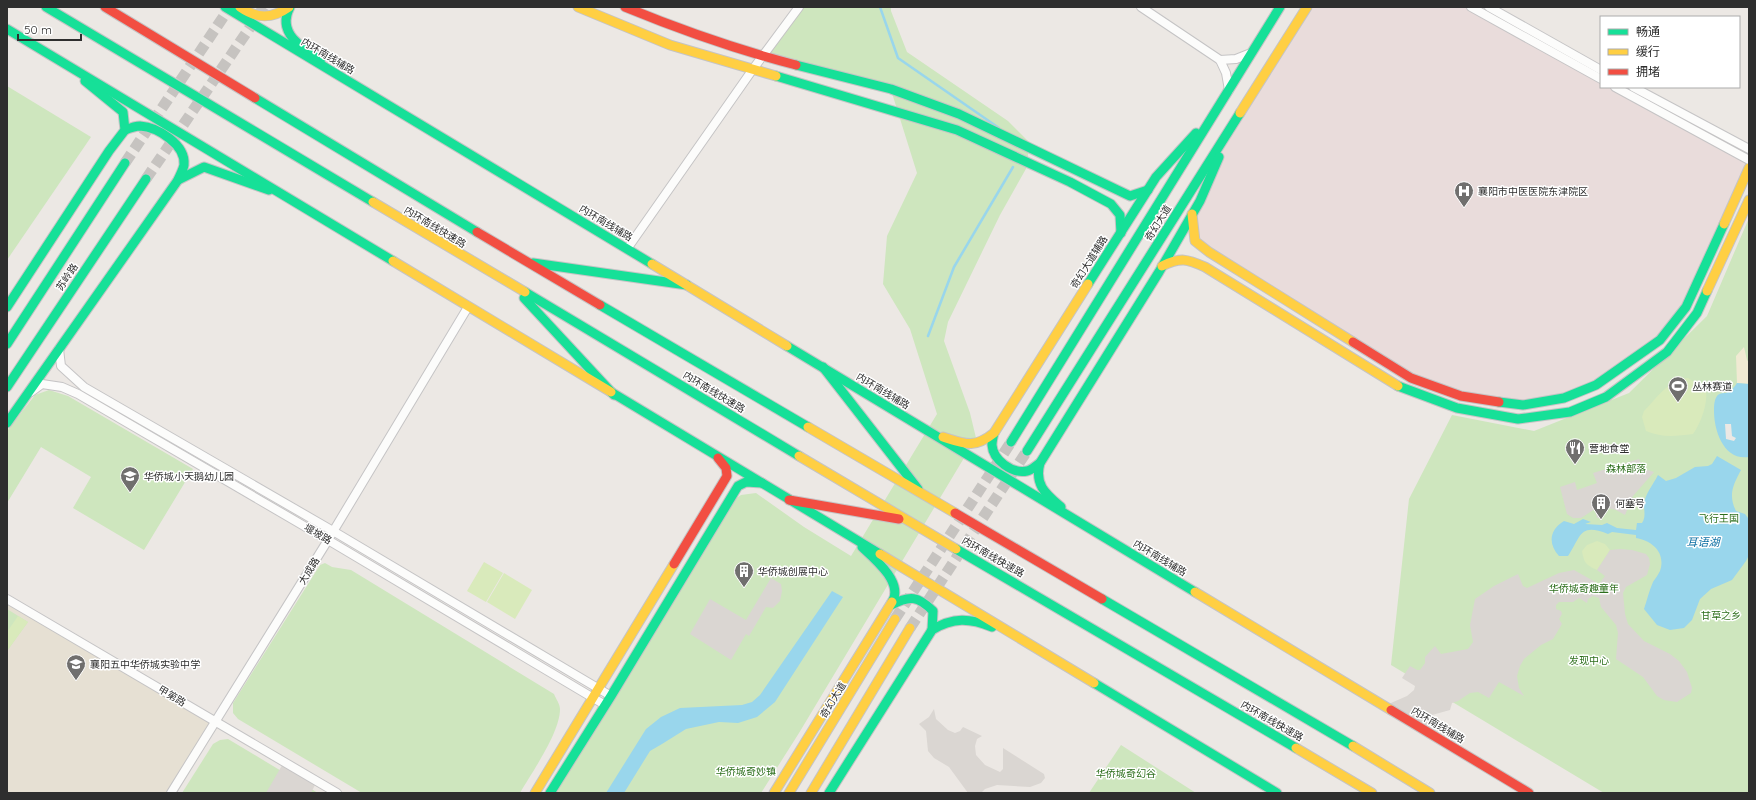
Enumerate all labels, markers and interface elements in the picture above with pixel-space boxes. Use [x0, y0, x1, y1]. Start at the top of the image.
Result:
scale bar [18, 16, 81, 42]
legend [1600, 16, 1740, 88]
text: 50 m [24, 22, 52, 37]
text: 畅通 [1636, 24, 1660, 39]
street label: 内环南线辅路 [299, 35, 357, 77]
text: 缓行 [1636, 44, 1660, 59]
text: 拥堵 [1636, 64, 1660, 79]
hospital icon: 襄阳市中医医院东津院区 [1453, 180, 1475, 208]
place label: 襄阳市中医医院东津院区 [1478, 185, 1588, 198]
street label: 内环南线辅路 [577, 202, 635, 244]
street label: 内环南线快速路 [402, 203, 468, 251]
street label: 奇幻大道 [1142, 203, 1174, 243]
street label: 奇幻大道辅路 [1068, 233, 1110, 291]
street label: 苏岭路 [53, 261, 81, 293]
street label: 内环南线快速路 [681, 368, 747, 416]
street label: 内环南线辅路 [854, 370, 912, 412]
sports icon: 丛林赛道 [1667, 375, 1689, 403]
place label: 丛林赛道 [1692, 380, 1732, 393]
restaurant icon: 营地食堂 [1564, 437, 1586, 465]
place label: 营地食堂 [1589, 442, 1629, 455]
park label: 森林部落 [1606, 462, 1646, 475]
school or university icon: 华侨城小天鹅幼儿园 [119, 465, 141, 493]
place label: 华侨城小天鹅幼儿园 [144, 470, 234, 483]
building icon: 何塞号 [1590, 492, 1612, 520]
place label: 何塞号 [1615, 497, 1645, 510]
park label: 飞行王国 [1699, 512, 1739, 525]
street label: 堰坡路 [302, 521, 334, 547]
street label: 内环南线快速路 [959, 534, 1027, 580]
water label: 耳语湖 [1687, 535, 1721, 549]
street label: 内环南线辅路 [1131, 537, 1189, 579]
street label: 大成路 [296, 555, 322, 587]
building icon: 华侨城创展中心 [733, 560, 755, 588]
place label: 华侨城创展中心 [758, 565, 828, 578]
park label: 华侨城奇趣童年 [1549, 582, 1619, 595]
park label: 甘草之乡 [1701, 609, 1741, 622]
school or university icon: 襄阳五中华侨城实验中学 [65, 653, 87, 681]
park label: 发现中心 [1569, 654, 1609, 667]
place label: 襄阳五中华侨城实验中学 [90, 658, 200, 671]
street label: 奇幻大道 [817, 680, 849, 720]
street label: 甲第路 [156, 683, 188, 709]
street label: 内环南线快速路 [1238, 698, 1306, 744]
street label: 内环南线辅路 [1409, 704, 1467, 746]
park label: 华侨城奇妙镇 [716, 765, 776, 778]
park label: 华侨城奇幻谷 [1096, 767, 1156, 780]

